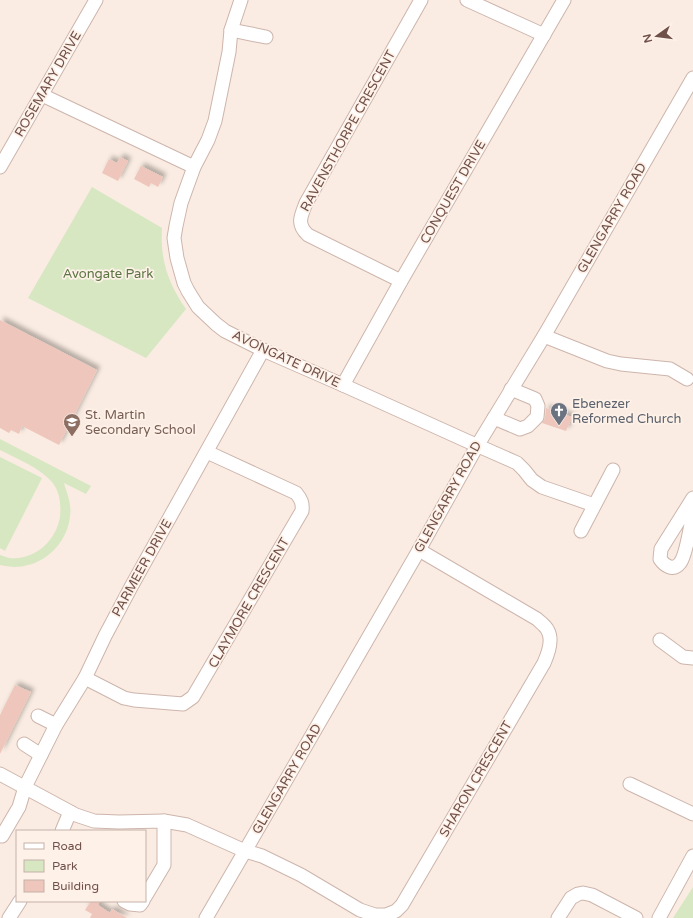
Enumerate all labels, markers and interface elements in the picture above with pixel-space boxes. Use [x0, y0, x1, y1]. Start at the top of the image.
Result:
north arrow [637, 16, 677, 56]
street label: ROSEMARY DRIVE [11, 28, 85, 140]
text: N [640, 32, 655, 44]
street label: RAVENSTHORPE CRESCENT [297, 48, 399, 214]
street label: CONQUEST DRIVE [417, 137, 489, 247]
street label: GLENGARRY ROAD [574, 160, 650, 276]
park label: Avongate Park [63, 266, 153, 282]
street label: AVONGATE DRIVE [229, 327, 343, 391]
place label: Ebenezer Reformed Church [572, 396, 681, 427]
church icon: Ebenezer Reformed Church [549, 401, 569, 426]
place label: St. Martin Secondary School [85, 407, 196, 438]
school or university icon: St. Martin Secondary School [62, 412, 82, 437]
street label: GLENGARRY ROAD [411, 438, 485, 555]
street label: PARMEER DRIVE [109, 516, 175, 620]
street label: CLAYMORE CRESCENT [205, 535, 293, 671]
street label: SHARON CRESCENT [436, 718, 516, 840]
street label: GLENGARRY ROAD [249, 721, 325, 837]
legend [16, 830, 146, 902]
text: Road [52, 839, 82, 853]
text: Park [52, 859, 78, 873]
text: Building [52, 879, 99, 893]

